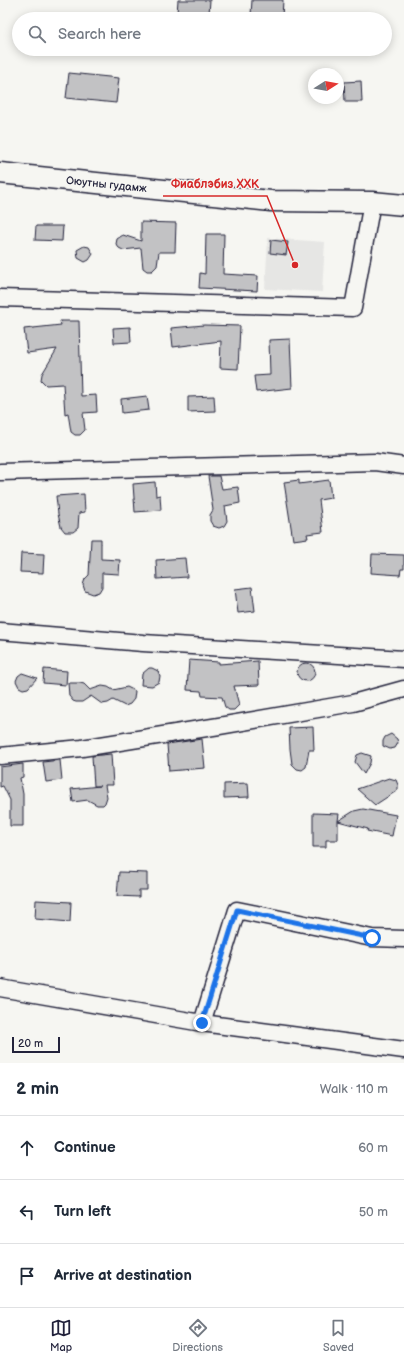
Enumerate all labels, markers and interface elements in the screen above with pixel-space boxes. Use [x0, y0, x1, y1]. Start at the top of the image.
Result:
search box [12, 12, 392, 56]
icon: search [26, 23, 48, 45]
text: Search here [58, 25, 141, 44]
north arrow [308, 68, 344, 104]
callout: Фиаблэбиз ХХК [163, 172, 267, 196]
street label: Оюутны гудамж [65, 173, 148, 195]
text: Фиаблэбиз ХХК [171, 177, 260, 192]
route start [363, 929, 381, 947]
route end [193, 1014, 211, 1032]
scale bar [12, 1035, 60, 1054]
text: 20 m [18, 1037, 43, 1050]
text: 2 min [16, 1079, 59, 1099]
text: Walk · 110 m [320, 1081, 388, 1097]
icon: ahead [16, 1137, 38, 1159]
text: Continue [54, 1138, 116, 1157]
text: 60 m [358, 1140, 388, 1156]
icon: left [16, 1201, 38, 1223]
text: Turn left [54, 1202, 111, 1221]
text: 50 m [359, 1204, 388, 1220]
icon: arrive [16, 1265, 38, 1287]
text: Arrive at destination [54, 1266, 192, 1285]
tab: Map [50, 1317, 72, 1354]
tab: Directions [172, 1317, 223, 1354]
tab: Saved [323, 1317, 354, 1354]

